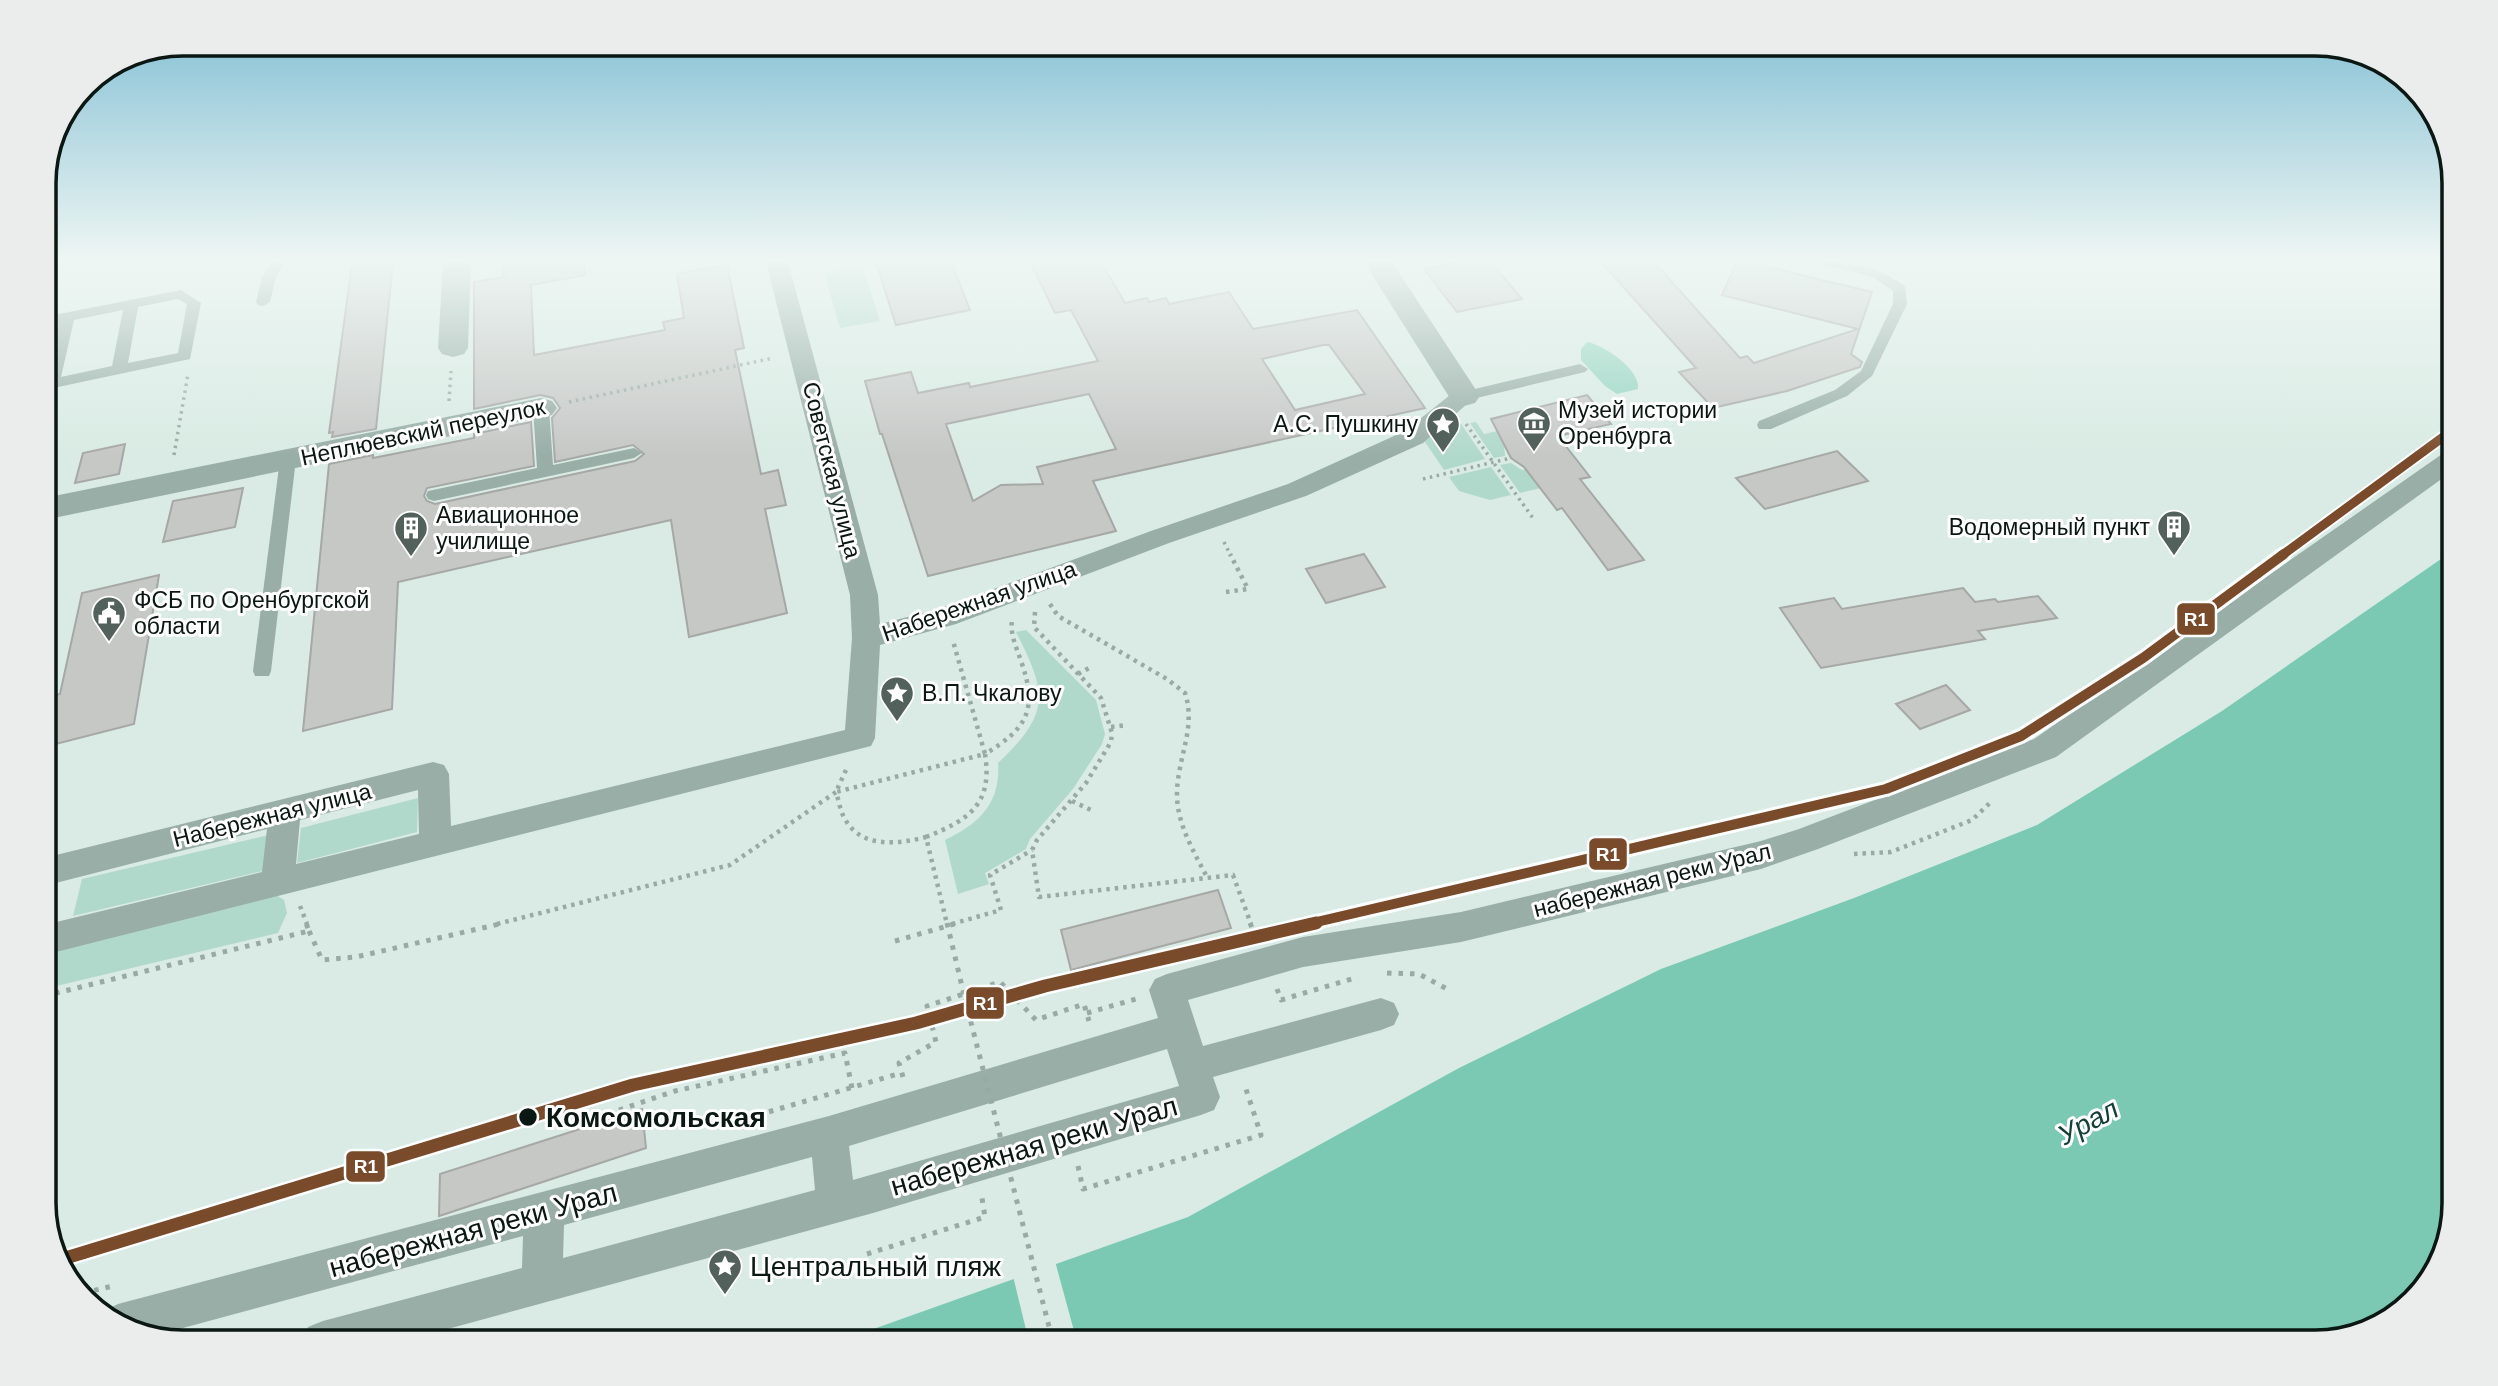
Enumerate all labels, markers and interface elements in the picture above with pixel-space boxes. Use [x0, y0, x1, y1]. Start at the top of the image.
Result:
street label: Советская улица [798, 379, 867, 561]
street label: Неплюевский переулок [299, 393, 548, 471]
place label: Музей истории Оренбурга [1558, 397, 1717, 449]
museum icon: Музей истории Оренбурга [1515, 404, 1553, 453]
place icon: А.С. Пушкину [1424, 405, 1462, 454]
place label: А.С. Пушкину [1273, 411, 1418, 437]
place label: Авиационное училище [436, 502, 579, 554]
building icon: Водомерный пункт [2155, 508, 2193, 557]
building icon: Авиационное училище [392, 509, 430, 558]
place label: Водомерный пункт [1949, 514, 2150, 540]
street label: Набережная улица [879, 556, 1080, 646]
place label: ФСБ по Оренбургской области [134, 587, 369, 639]
public building icon: ФСБ по Оренбургской области [90, 594, 128, 643]
line badge: R1 [2176, 602, 2216, 636]
text: R1 [2184, 609, 2209, 630]
place icon: В.П. Чкалову [878, 674, 916, 723]
place label: В.П. Чкалову [922, 680, 1062, 706]
street label: Набережная улица [170, 778, 374, 852]
line badge: R1 [1588, 837, 1628, 871]
street label: набережная реки Урал [1531, 838, 1773, 922]
text: R1 [1596, 844, 1621, 865]
line badge: R1 [965, 986, 1005, 1020]
text: R1 [973, 993, 998, 1014]
street label: набережная реки Урал [887, 1090, 1181, 1202]
water label: Урал [2052, 1093, 2124, 1152]
place label: Комсомольская [546, 1102, 766, 1133]
marker: Комсомольская [517, 1106, 539, 1128]
line badge: R1 [345, 1150, 386, 1183]
text: R1 [354, 1156, 379, 1177]
street label: набережная реки Урал [326, 1177, 620, 1283]
place icon: Центральный пляж [706, 1247, 744, 1296]
place label: Центральный пляж [750, 1251, 1001, 1282]

